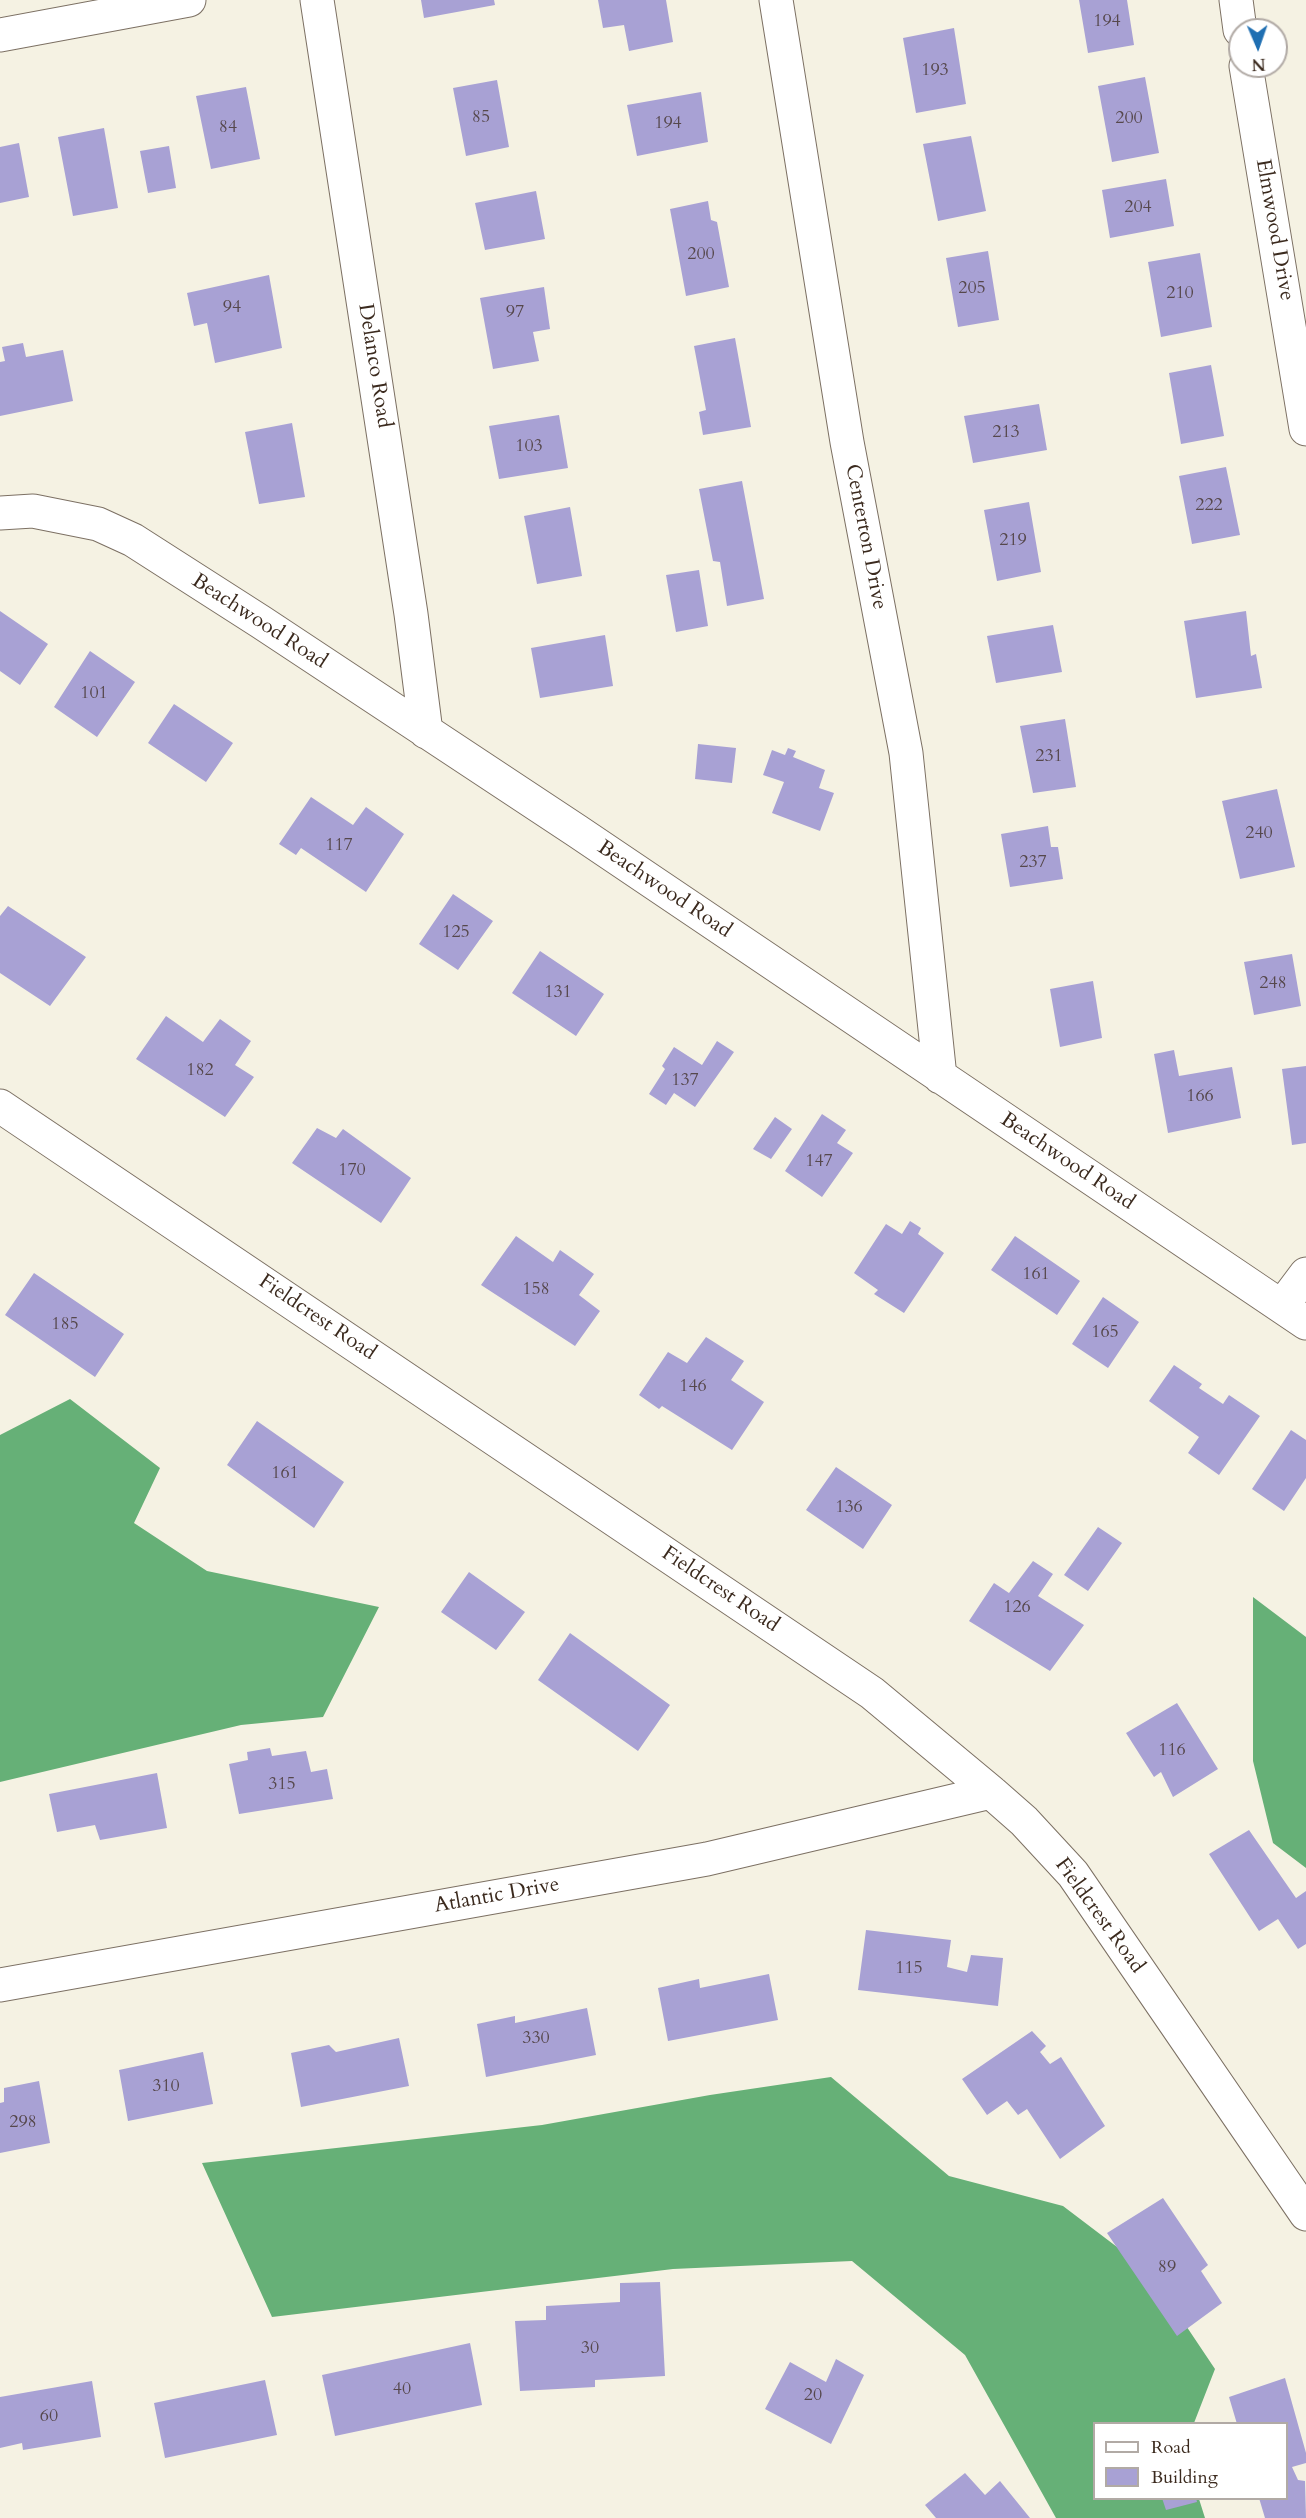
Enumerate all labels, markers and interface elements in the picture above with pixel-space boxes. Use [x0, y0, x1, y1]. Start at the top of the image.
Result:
house number: 194 [1093, 11, 1121, 33]
north arrow [1228, 18, 1288, 78]
text: N [1251, 53, 1266, 75]
house number: 193 [921, 60, 949, 82]
house number: 85 [472, 107, 490, 129]
house number: 200 [1115, 108, 1143, 130]
house number: 194 [654, 113, 682, 135]
house number: 84 [219, 117, 237, 139]
street label: Elmwood Drive [1249, 157, 1299, 303]
house number: 204 [1124, 197, 1152, 219]
house number: 200 [687, 244, 715, 266]
house number: 205 [958, 278, 986, 300]
house number: 210 [1166, 283, 1194, 305]
house number: 94 [223, 297, 241, 319]
street label: Delanco Road [352, 302, 396, 430]
house number: 97 [506, 302, 524, 324]
house number: 213 [992, 422, 1020, 444]
house number: 103 [515, 436, 543, 458]
street label: Centerton Drive [839, 462, 891, 612]
house number: 222 [1195, 495, 1223, 517]
house number: 219 [999, 530, 1027, 552]
street label: Beachwood Road [187, 569, 331, 675]
house number: 101 [80, 683, 108, 705]
house number: 231 [1035, 746, 1063, 768]
house number: 240 [1245, 823, 1273, 845]
house number: 117 [325, 835, 353, 857]
street label: Beachwood Road [592, 836, 736, 944]
house number: 237 [1019, 852, 1047, 874]
house number: 125 [442, 922, 470, 944]
house number: 248 [1259, 973, 1287, 995]
house number: 131 [544, 982, 572, 1004]
house number: 182 [186, 1060, 214, 1082]
house number: 137 [671, 1070, 699, 1092]
house number: 166 [1186, 1086, 1214, 1108]
street label: Beachwood Road [995, 1108, 1139, 1216]
house number: 147 [805, 1151, 833, 1173]
house number: 170 [338, 1160, 366, 1182]
house number: 161 [1022, 1264, 1050, 1286]
street label: Fieldcrest Road [254, 1269, 380, 1367]
house number: 158 [522, 1279, 550, 1301]
house number: 185 [51, 1314, 79, 1336]
house number: 165 [1091, 1322, 1119, 1344]
house number: 146 [679, 1376, 707, 1398]
house number: 161 [271, 1463, 299, 1485]
house number: 136 [835, 1497, 863, 1519]
street label: Fieldcrest Road [657, 1541, 783, 1639]
house number: 126 [1003, 1597, 1031, 1619]
house number: 116 [1158, 1740, 1186, 1762]
house number: 315 [268, 1774, 296, 1796]
street label: Fieldcrest Road [1049, 1854, 1149, 1978]
street label: Atlantic Drive [433, 1873, 561, 1919]
house number: 115 [895, 1958, 923, 1980]
house number: 330 [522, 2028, 550, 2050]
house number: 310 [152, 2076, 180, 2098]
house number: 298 [9, 2112, 37, 2134]
house number: 89 [1158, 2257, 1176, 2279]
house number: 30 [581, 2338, 599, 2360]
house number: 40 [393, 2379, 411, 2401]
house number: 20 [804, 2385, 822, 2407]
house number: 60 [40, 2406, 58, 2428]
legend [1093, 2422, 1288, 2500]
text: Road [1151, 2435, 1191, 2460]
text: Building [1151, 2465, 1218, 2490]

